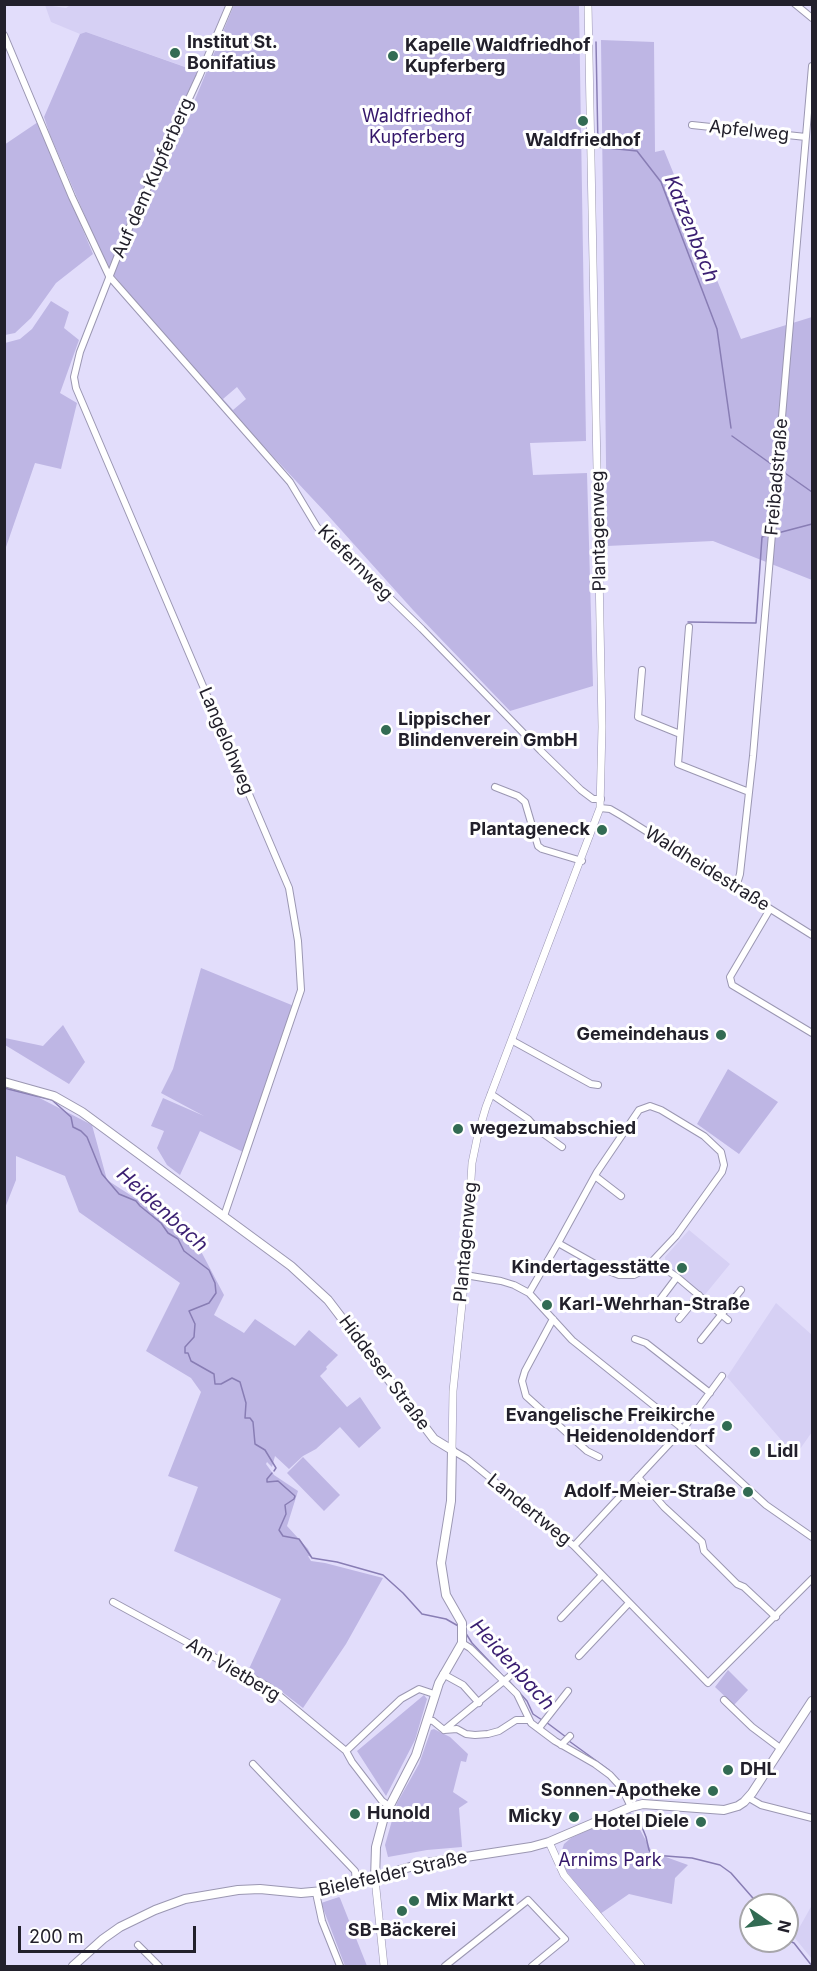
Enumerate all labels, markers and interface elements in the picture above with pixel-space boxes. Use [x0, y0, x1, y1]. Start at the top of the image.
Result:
place label: Institut St. Bonifatius [187, 32, 278, 74]
place label: Kapelle Waldfriedhof Kupferberg [405, 35, 591, 78]
marker: Institut St. Bonifatius [168, 46, 182, 60]
marker: Kapelle Waldfriedhof Kupferberg [386, 49, 400, 63]
street label: Auf dem Kupferberg [108, 95, 198, 261]
park label: Waldfriedhof Kupferberg [362, 106, 472, 148]
marker: Waldfriedhof [576, 114, 590, 128]
street label: Apfelweg [708, 116, 790, 146]
place label: Waldfriedhof [525, 130, 641, 152]
water label: Katzenbach [659, 172, 723, 286]
street label: Freibadstraße [761, 417, 793, 537]
street label: Plantagenweg [587, 470, 611, 592]
street label: Kiefernweg [313, 521, 397, 605]
street label: Langelohweg [194, 684, 258, 798]
place label: Lippischer Blindenverein GmbH [398, 709, 578, 752]
marker: Lippischer Blindenverein GmbH [379, 723, 393, 737]
place label: Plantageneck [470, 819, 590, 841]
street label: Waldheidestraße [641, 822, 773, 916]
marker: Plantageneck [595, 823, 609, 837]
place label: Gemeindehaus [577, 1024, 709, 1046]
marker: Gemeindehaus [714, 1028, 728, 1042]
place label: wegezumabschied [470, 1118, 636, 1140]
marker: wegezumabschied [451, 1122, 465, 1136]
water label: Heidenbach [111, 1163, 213, 1257]
street label: Plantagenweg [450, 1181, 482, 1303]
place label: Kindertagesstätte [511, 1257, 670, 1279]
marker: Kindertagesstätte [675, 1261, 689, 1275]
place label: Karl-Wehrhan-Straße [559, 1294, 750, 1316]
marker: Karl-Wehrhan-Straße [540, 1298, 554, 1312]
street label: Hiddeser Straße [334, 1311, 434, 1435]
place label: Evangelische Freikirche Heidenoldendorf [506, 1405, 715, 1448]
marker: Evangelische Freikirche Heidenoldendorf [720, 1419, 734, 1433]
place label: Lidl [767, 1441, 798, 1463]
marker: Lidl [748, 1445, 762, 1459]
street label: Landertweg [483, 1470, 575, 1550]
place label: Adolf-Meier-Straße [564, 1481, 736, 1503]
marker: Adolf-Meier-Straße [741, 1485, 755, 1499]
water label: Heidenbach [465, 1614, 559, 1716]
street label: Am Vietberg [182, 1634, 284, 1706]
place label: DHL [740, 1759, 777, 1781]
marker: DHL [721, 1763, 735, 1777]
place label: Sonnen-Apotheke [541, 1780, 701, 1802]
marker: Sonnen-Apotheke [706, 1784, 720, 1798]
place label: Hunold [367, 1803, 430, 1825]
place label: Micky [508, 1806, 562, 1828]
marker: Hunold [348, 1807, 362, 1821]
marker: Micky [567, 1810, 581, 1824]
place label: Hotel Diele [594, 1811, 689, 1833]
marker: Hotel Diele [694, 1815, 708, 1829]
street label: Bielefelder Straße [317, 1846, 469, 1902]
park label: Arnims Park [558, 1850, 662, 1872]
place label: Mix Markt [426, 1890, 514, 1912]
north arrow [739, 1893, 799, 1953]
marker: Mix Markt [407, 1894, 421, 1908]
marker: SB-Bäckerei [395, 1904, 409, 1918]
scale bar [21, 1914, 200, 1952]
text: N [773, 1918, 796, 1935]
place label: SB-Bäckerei [348, 1920, 456, 1942]
text: 200 m [29, 1926, 84, 1947]

